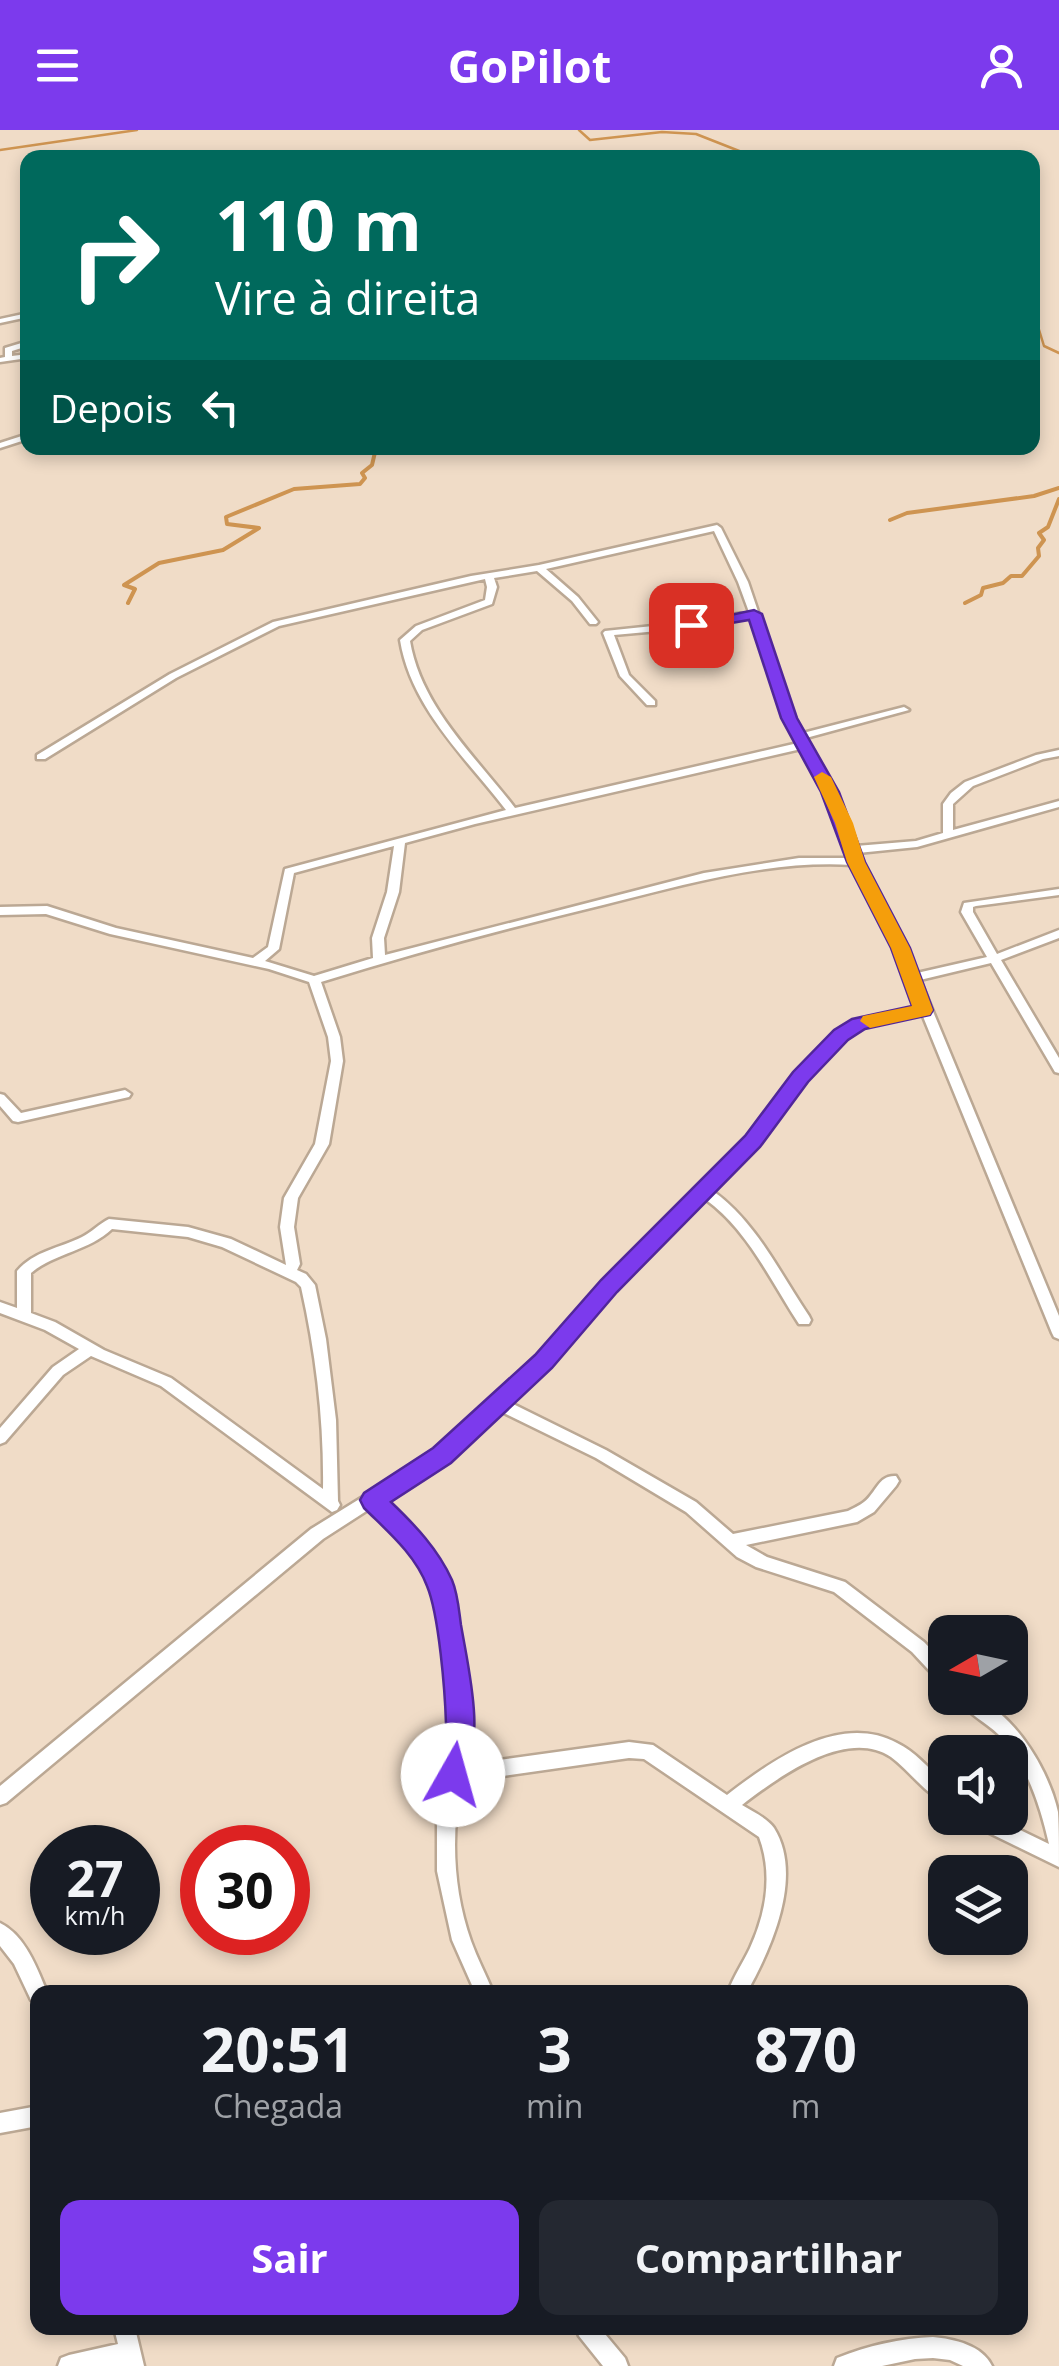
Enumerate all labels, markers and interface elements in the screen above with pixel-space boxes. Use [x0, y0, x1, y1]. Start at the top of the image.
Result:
text: GoPilot [448, 35, 611, 96]
icon: menu [30, 38, 85, 93]
icon: person [974, 38, 1029, 93]
text: 110 m [215, 176, 422, 272]
icon: right [50, 190, 180, 320]
text: Vire à direita [215, 267, 480, 328]
icon: left [193, 380, 248, 435]
text: Depois [50, 382, 173, 434]
pin [649, 583, 734, 668]
icon: arrive [664, 598, 719, 653]
north arrow [928, 1615, 1028, 1715]
map controls [928, 1615, 1028, 1955]
position arrow [401, 1723, 505, 1827]
button: sound [928, 1735, 1028, 1835]
speed limit sign: 30 [180, 1825, 310, 1955]
text: 27 [66, 1844, 124, 1912]
button: layers [928, 1855, 1028, 1955]
text: km/h [65, 1898, 125, 1932]
text: 20:51 [201, 2008, 355, 2090]
text: 3 [538, 2008, 572, 2090]
text: 870 [754, 2008, 857, 2090]
text: Chegada [213, 2084, 343, 2127]
text: min [526, 2084, 583, 2127]
text: m [791, 2084, 820, 2127]
button: Sair [60, 2200, 519, 2315]
button: Compartilhar [539, 2200, 998, 2315]

